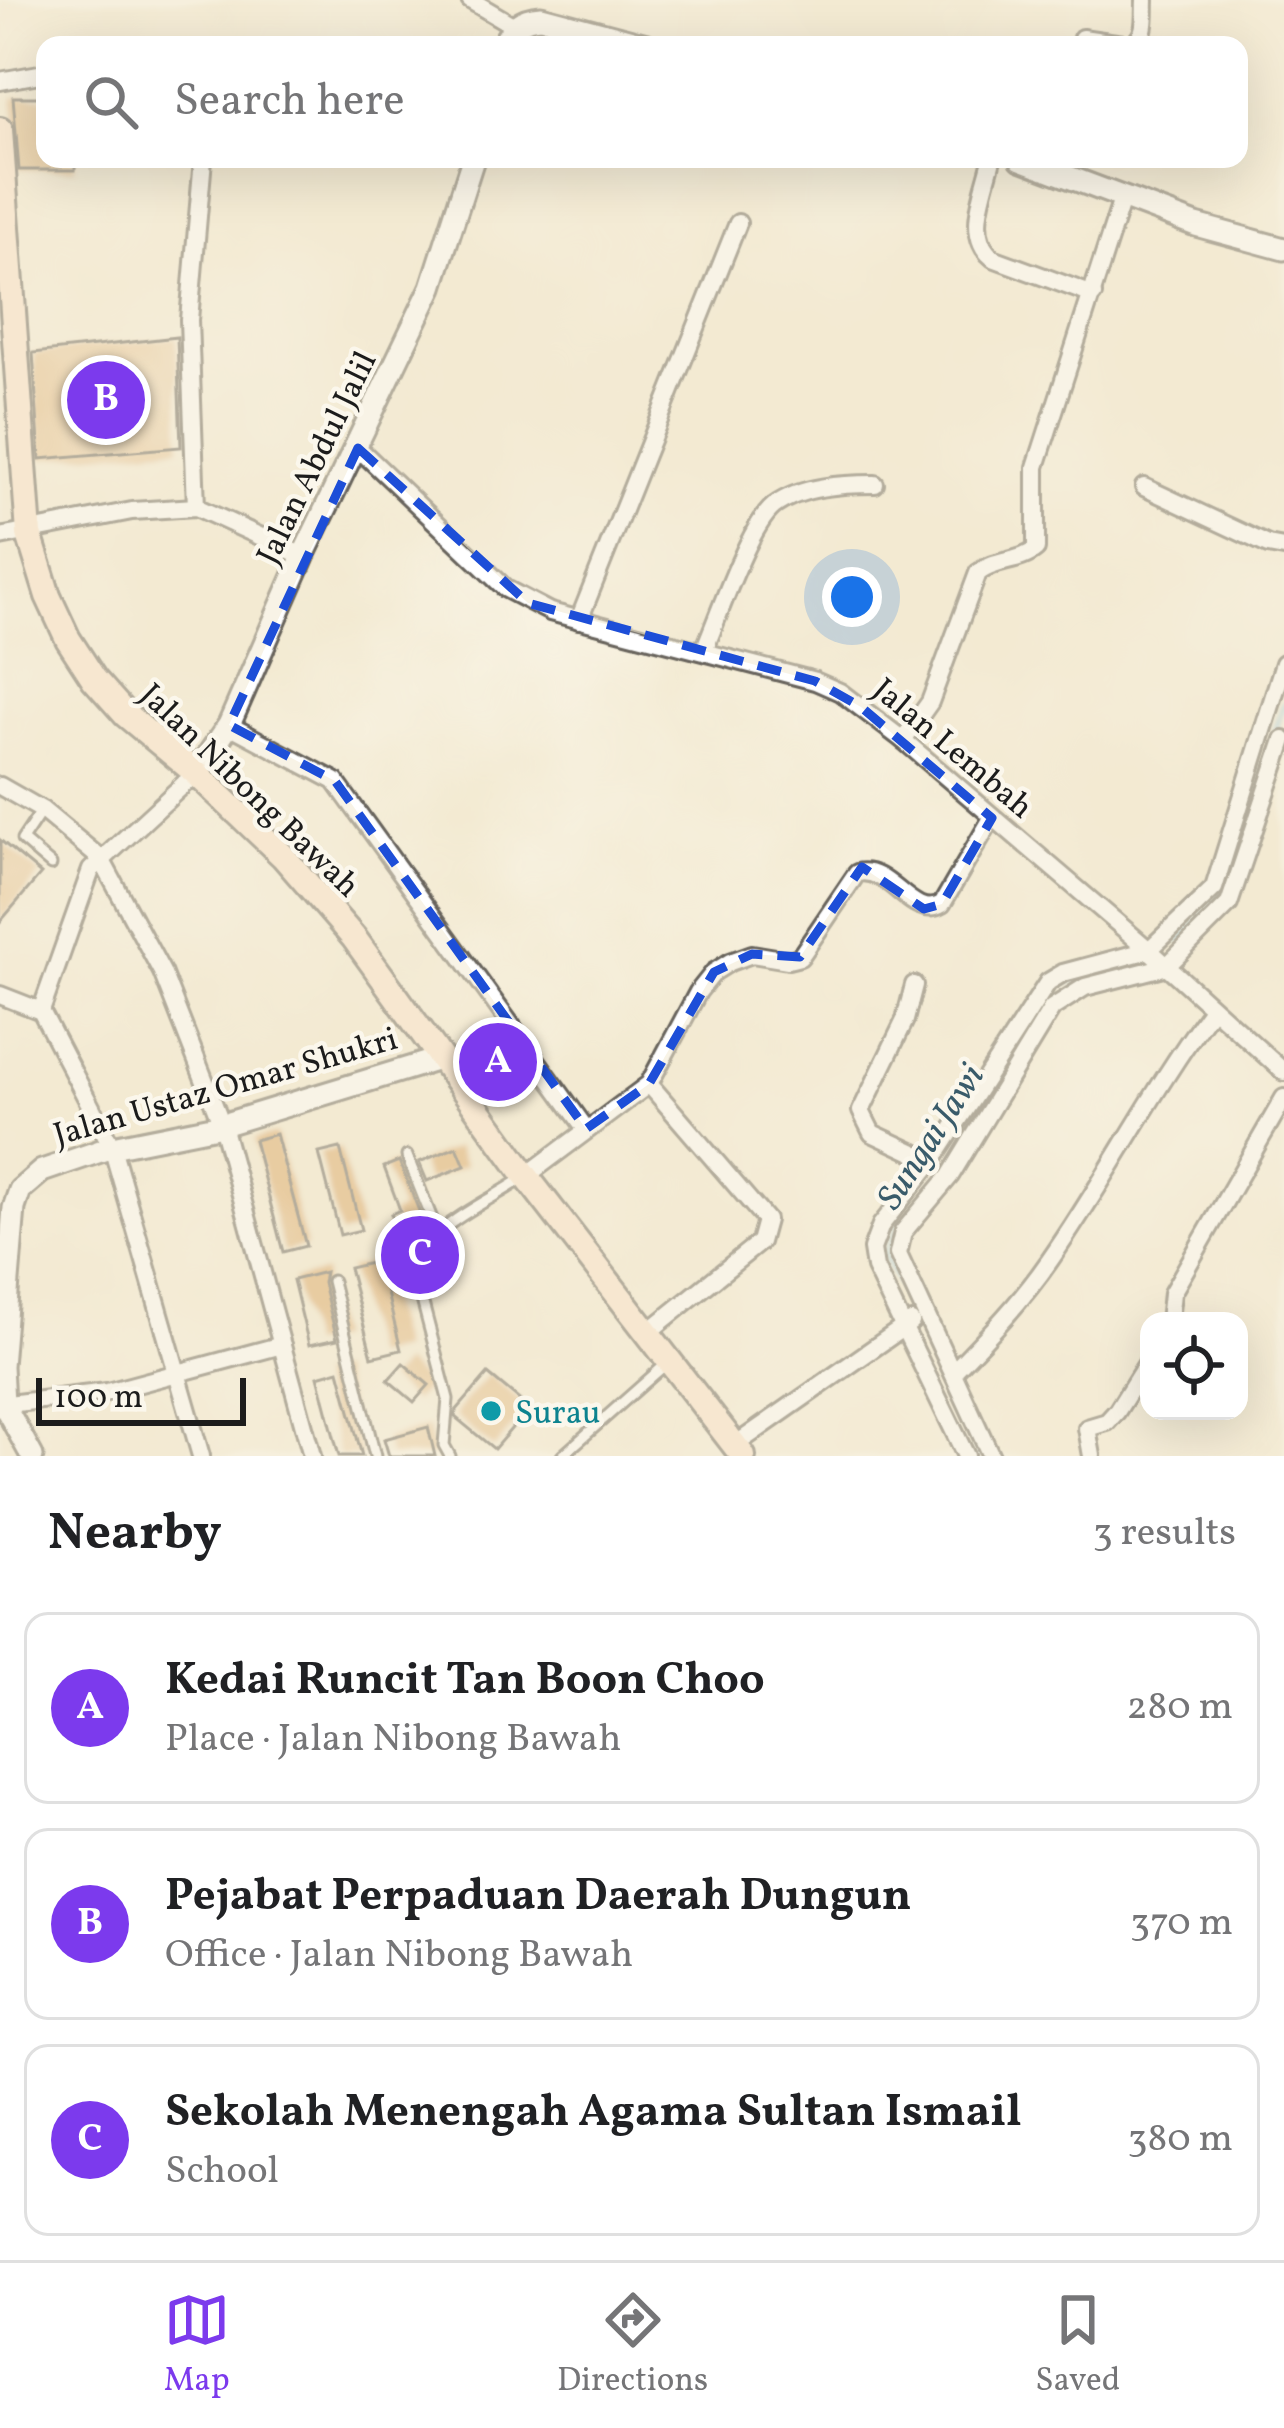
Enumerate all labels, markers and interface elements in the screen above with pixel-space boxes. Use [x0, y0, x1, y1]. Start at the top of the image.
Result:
search box [36, 36, 1248, 168]
icon: search [78, 69, 144, 135]
text: Search here [174, 71, 405, 134]
street label: Jalan Abdul Jalil [247, 344, 390, 573]
pin: B [67, 355, 145, 445]
your location [822, 567, 882, 627]
street label: Jalan Lembah [861, 669, 1042, 831]
street label: Jalan Nibong Bawah [128, 674, 369, 909]
pin: A [459, 1017, 537, 1107]
street label: Jalan Ustaz Omar Shukri [49, 1018, 403, 1160]
water label: Sungai Jawi [867, 1055, 999, 1220]
pin: C [381, 1210, 459, 1300]
map controls [1140, 1312, 1248, 1420]
button: locate [1140, 1312, 1248, 1420]
scale bar [36, 1372, 246, 1425]
text: 100 m [54, 1376, 143, 1422]
place label: Surau [515, 1392, 601, 1438]
marker: Surau [478, 1398, 504, 1424]
text: Nearby [48, 1499, 222, 1570]
text: 3 results [1093, 1507, 1236, 1561]
text: Kedai Runcit Tan Boon Choo [165, 1650, 765, 1713]
text: A [76, 1681, 104, 1735]
text: 280 m [1126, 1681, 1233, 1735]
text: Place · Jalan Nibong Bawah [165, 1713, 622, 1767]
text: Pejabat Perpaduan Daerah Dungun [165, 1866, 912, 1929]
text: B [77, 1897, 103, 1951]
text: 370 m [1130, 1897, 1233, 1951]
text: Office · Jalan Nibong Bawah [165, 1929, 633, 1983]
text: Sekolah Menengah Agama Sultan Ismail [165, 2082, 1021, 2145]
text: C [77, 2113, 103, 2167]
text: 380 m [1127, 2113, 1233, 2167]
text: School [165, 2145, 279, 2199]
tab: Map [164, 2287, 230, 2405]
tab: Directions [557, 2287, 708, 2405]
tab: Saved [1035, 2287, 1120, 2405]

